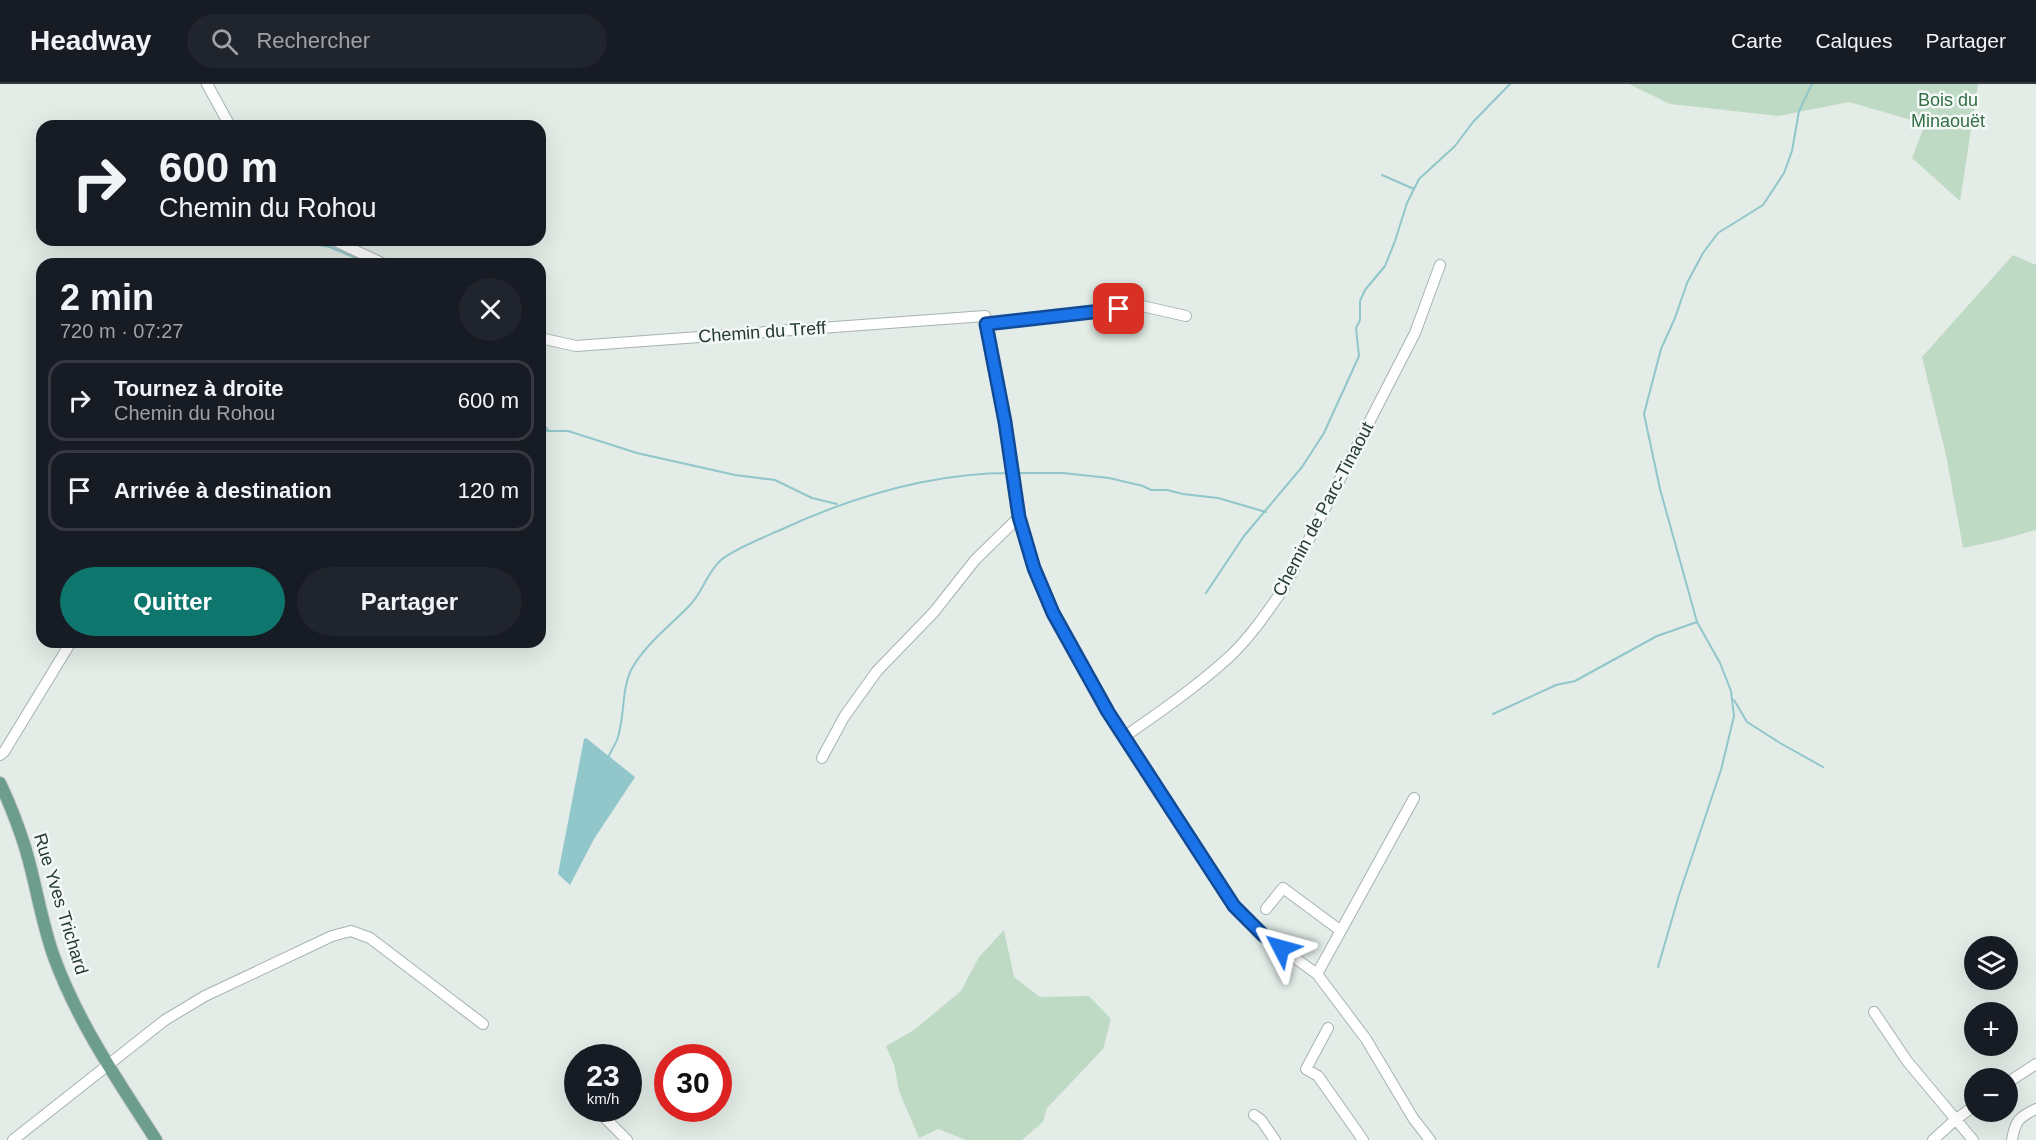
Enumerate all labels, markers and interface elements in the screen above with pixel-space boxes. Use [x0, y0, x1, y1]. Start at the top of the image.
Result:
search box [187, 14, 607, 68]
text: Headway [30, 25, 151, 56]
icon: search [208, 25, 241, 58]
text: Rechercher [256, 28, 370, 53]
text: Carte [1731, 29, 1782, 52]
text: Calques [1815, 29, 1892, 52]
text: Partager [1925, 29, 2006, 52]
park label: Bois du Minaouët [1911, 90, 1985, 131]
icon: right [60, 144, 138, 222]
text: 600 m [159, 144, 278, 191]
text: Chemin du Rohou [159, 193, 377, 223]
text: 2 min [60, 277, 154, 318]
button: close [459, 278, 522, 341]
pin [1093, 283, 1144, 334]
icon: arrive [1102, 292, 1135, 325]
street label: Chemin du Treff [698, 317, 827, 346]
text: 720 m · 07:27 [60, 320, 183, 342]
text: Tournez à droite [114, 376, 284, 401]
icon: right [63, 384, 96, 417]
text: 600 m [458, 388, 519, 413]
text: Chemin du Rohou [114, 402, 275, 424]
street label: Chemin de Parc-Tinaout [1269, 418, 1377, 600]
icon: arrive [63, 474, 96, 507]
text: Arrivée à destination [114, 478, 332, 503]
text: 120 m [458, 478, 519, 503]
button: Quitter [60, 567, 285, 636]
button: Partager [297, 567, 522, 636]
street label: Rue Yves Trichard [30, 831, 92, 977]
position arrow [1249, 916, 1313, 980]
map controls [1964, 936, 2018, 1122]
button: layers [1964, 936, 2018, 990]
button: + [1964, 1002, 2018, 1056]
speed limit sign: 30 [654, 1044, 732, 1122]
text: 23 [586, 1059, 620, 1092]
button: − [1964, 1068, 2018, 1122]
text: km/h [587, 1090, 619, 1107]

